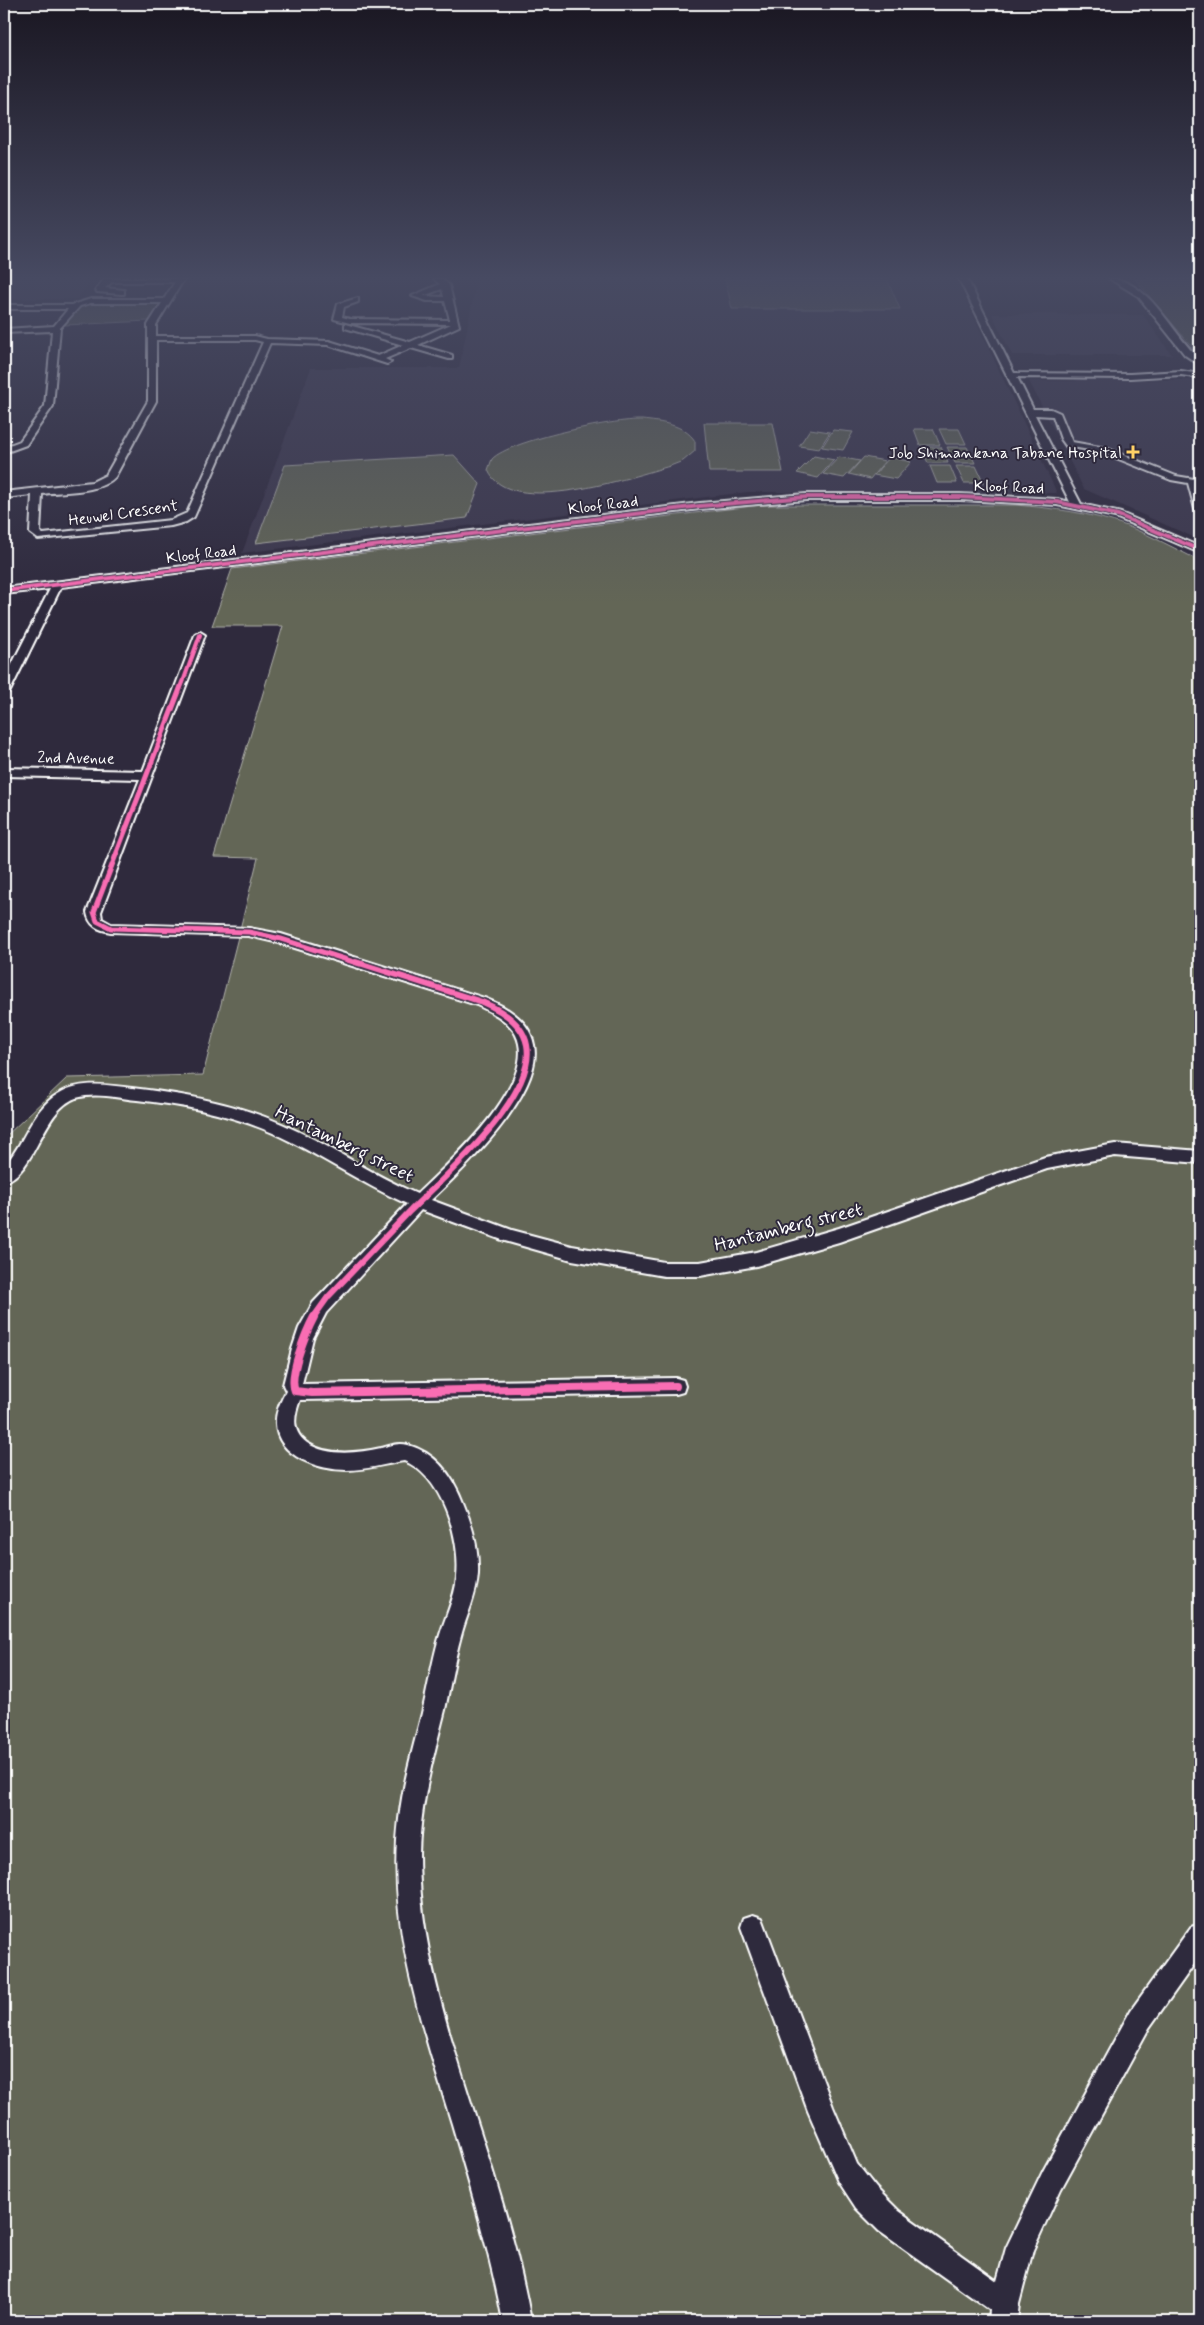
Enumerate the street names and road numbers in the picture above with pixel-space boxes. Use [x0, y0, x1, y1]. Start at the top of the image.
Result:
street label: Kloof Road [973, 476, 1044, 499]
street label: Kloof Road [567, 491, 639, 520]
street label: Heuwel Crescent [67, 495, 180, 532]
street label: Kloof Road [165, 540, 237, 569]
street label: 2nd Avenue [37, 747, 115, 770]
street label: Hantamberg street [269, 1100, 418, 1192]
street label: Hantamberg street [712, 1197, 866, 1261]

